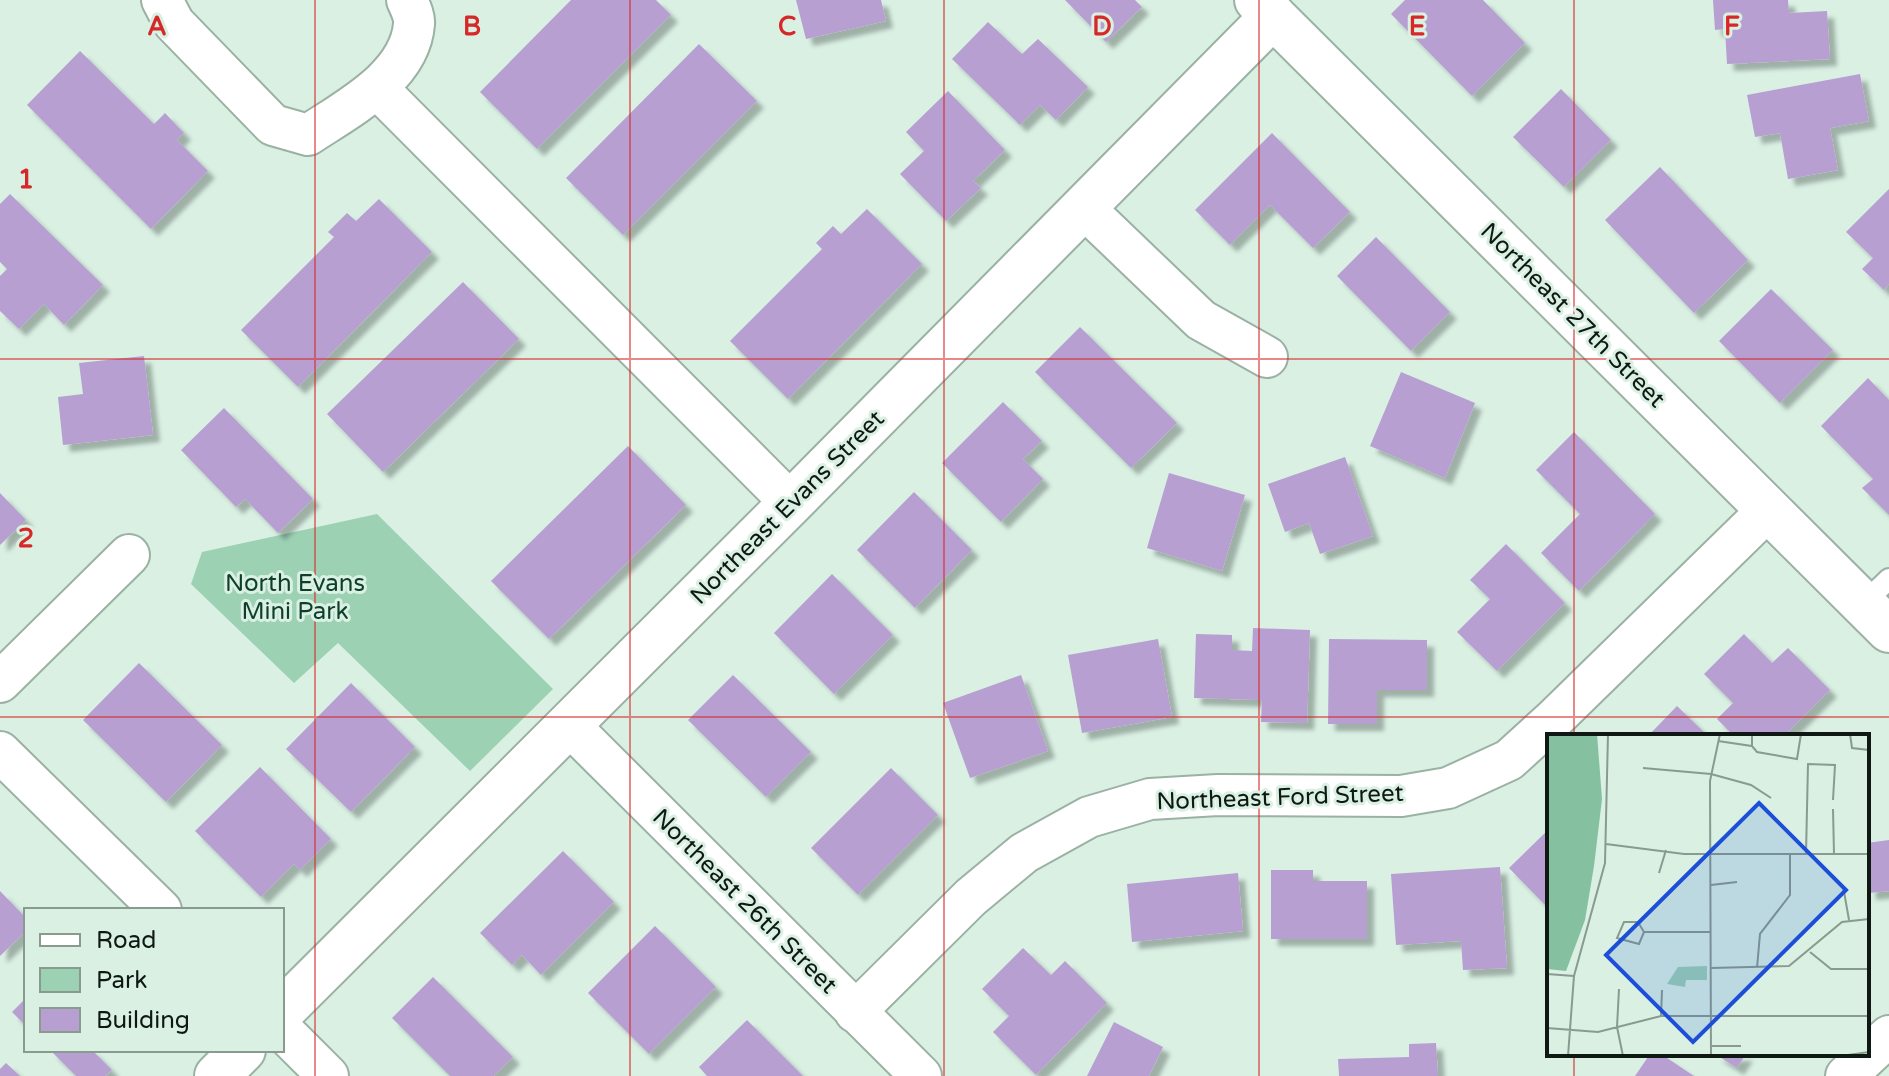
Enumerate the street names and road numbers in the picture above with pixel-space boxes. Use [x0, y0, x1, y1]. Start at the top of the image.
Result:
street label: Northeast 27th Street [1474, 217, 1671, 414]
street label: Northeast Evans Street [684, 404, 890, 610]
street label: Northeast Ford Street [1156, 779, 1404, 816]
street label: Northeast 26th Street [646, 803, 843, 1000]

